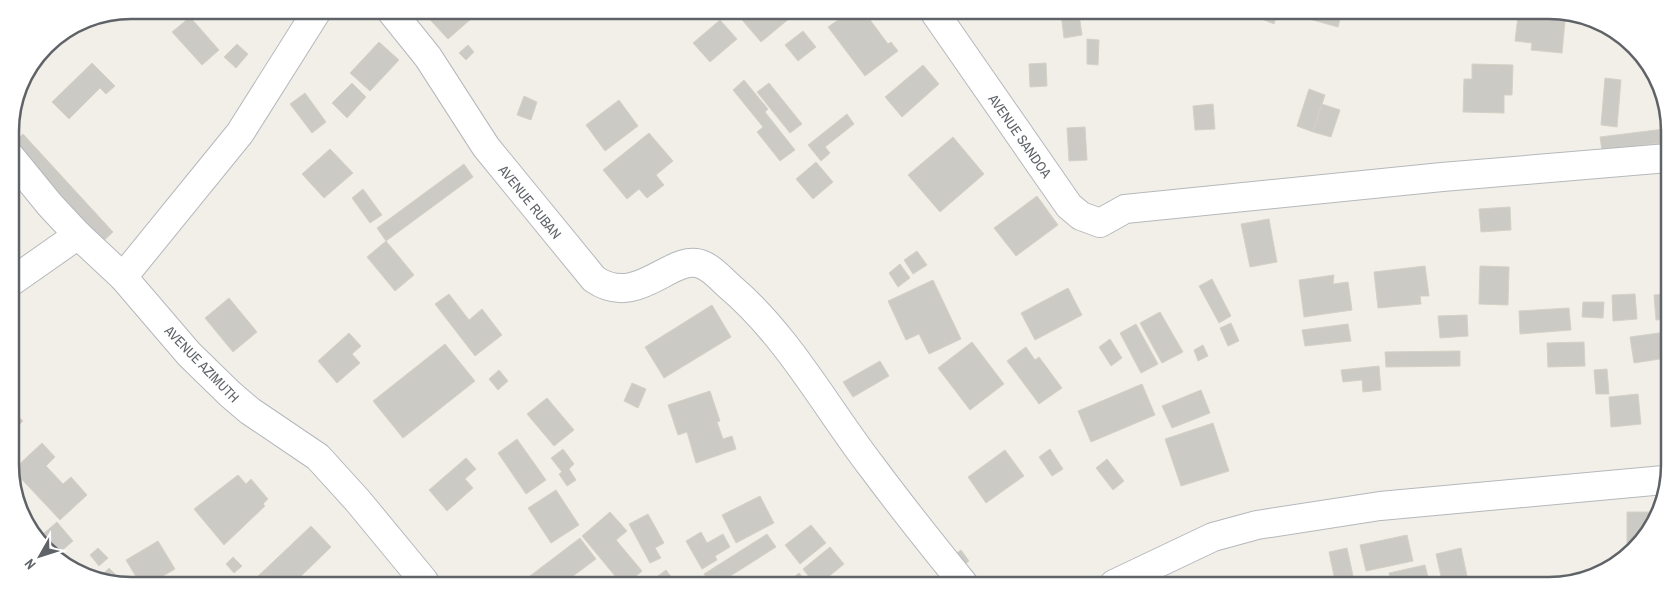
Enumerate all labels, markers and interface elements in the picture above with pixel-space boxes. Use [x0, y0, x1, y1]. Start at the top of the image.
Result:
street label: AVENUE SANDOA [984, 90, 1056, 182]
street label: AVENUE RUBAN [494, 161, 565, 243]
street label: AVENUE AZIMUTH [160, 321, 243, 406]
north arrow [15, 531, 65, 581]
text: N [20, 555, 40, 573]

